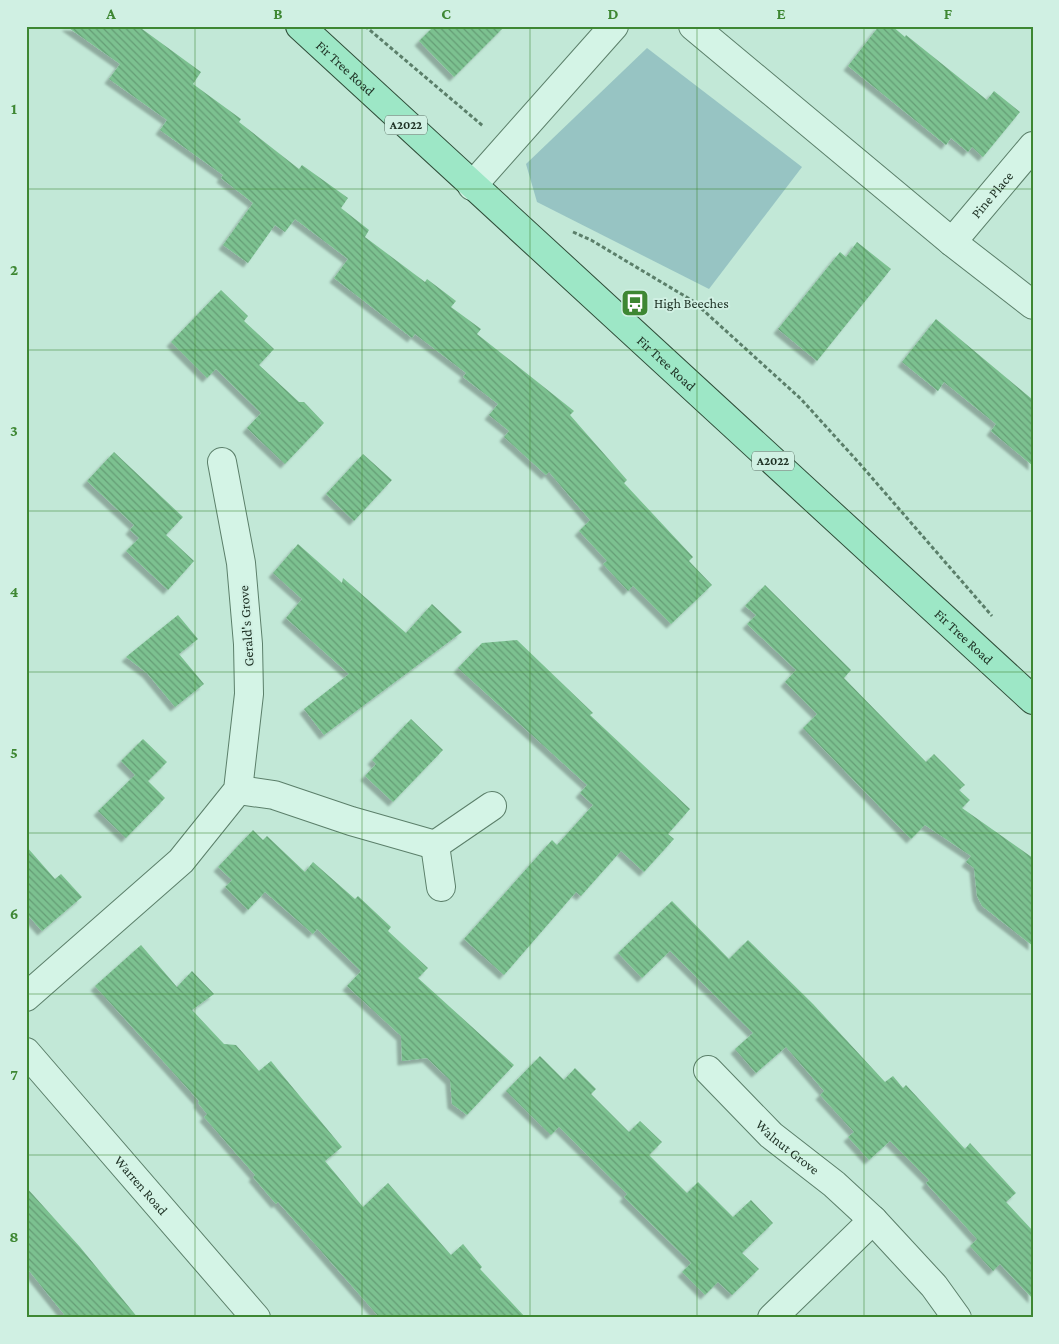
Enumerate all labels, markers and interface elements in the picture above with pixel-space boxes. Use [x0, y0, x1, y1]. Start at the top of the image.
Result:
text: A [105, 5, 116, 22]
text: B [273, 5, 283, 22]
text: C [441, 5, 451, 22]
text: D [607, 5, 619, 22]
text: E [776, 5, 786, 22]
text: F [944, 5, 953, 22]
street label: Fir Tree Road [313, 37, 379, 99]
text: 1 [11, 100, 17, 117]
road number: A2022 [385, 116, 427, 134]
street label: Pine Place [968, 168, 1016, 221]
text: 2 [10, 261, 18, 278]
bus stop icon: High Beeches [620, 288, 650, 318]
place label: High Beeches [654, 295, 729, 311]
street label: Fir Tree Road [634, 332, 700, 394]
text: 3 [10, 422, 18, 439]
road number: A2022 [752, 452, 794, 471]
text: 4 [10, 583, 19, 600]
street label: Gerald's Grove [235, 585, 257, 667]
street label: Fir Tree Road [931, 606, 997, 668]
text: 5 [10, 744, 18, 761]
text: 6 [10, 905, 18, 922]
text: 7 [10, 1066, 18, 1083]
street label: Walnut Grove [753, 1116, 823, 1178]
street label: Warren Road [111, 1152, 171, 1218]
text: 8 [9, 1228, 19, 1245]

